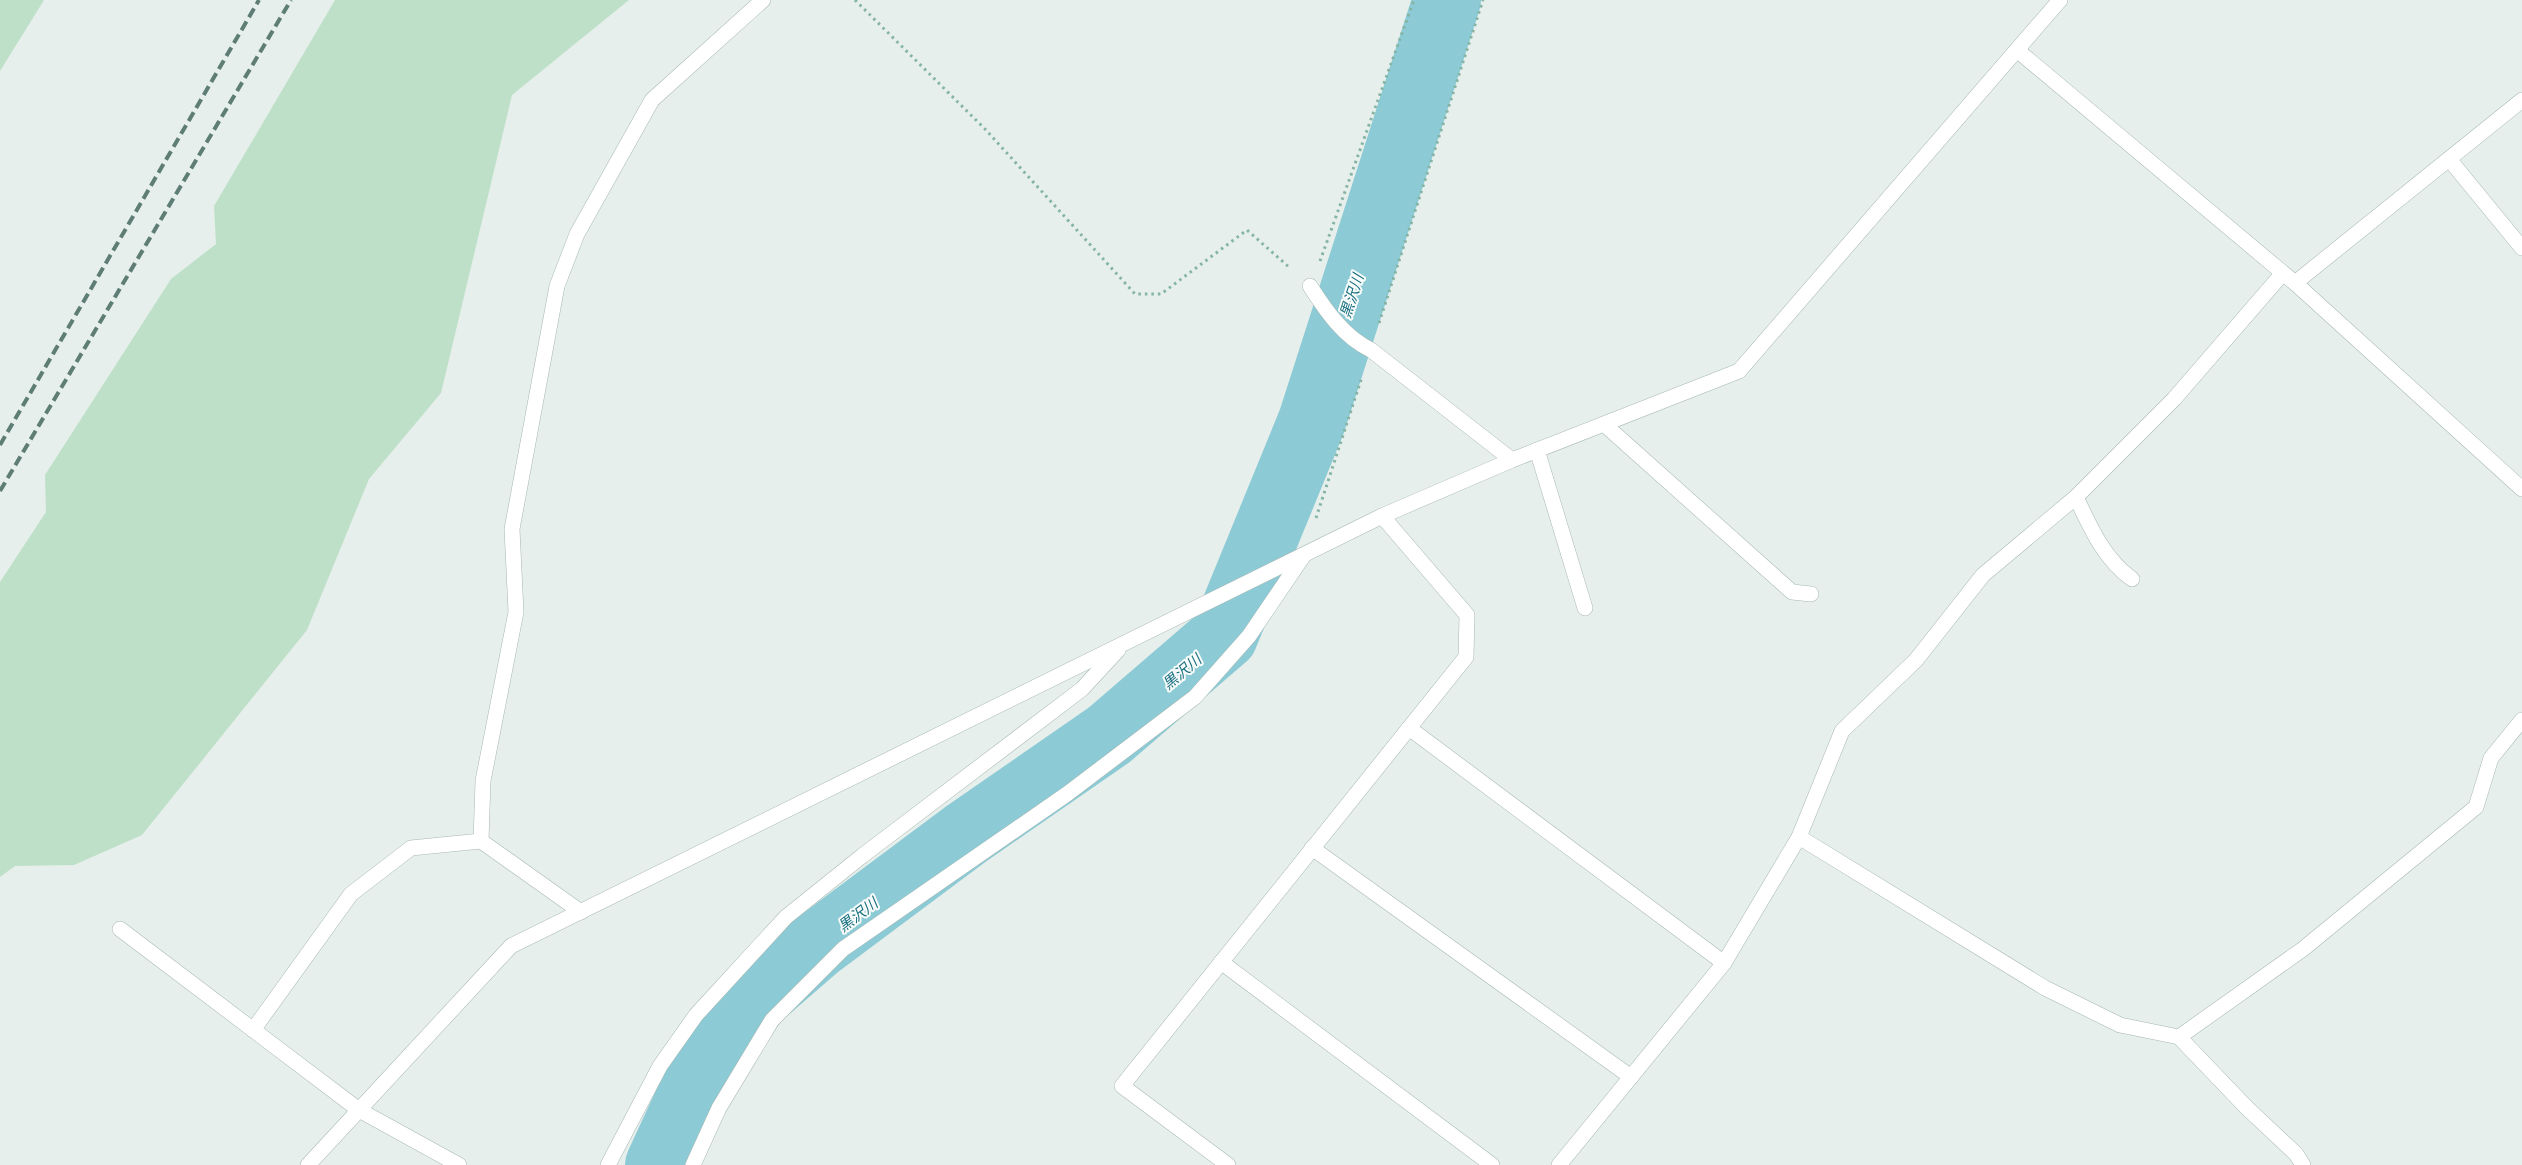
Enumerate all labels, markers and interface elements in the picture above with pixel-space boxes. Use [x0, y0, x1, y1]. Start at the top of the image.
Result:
water label: 黒沢川 [1336, 270, 1367, 320]
water label: 黒沢川 [1158, 649, 1206, 693]
water label: 黒沢川 [834, 892, 882, 935]

